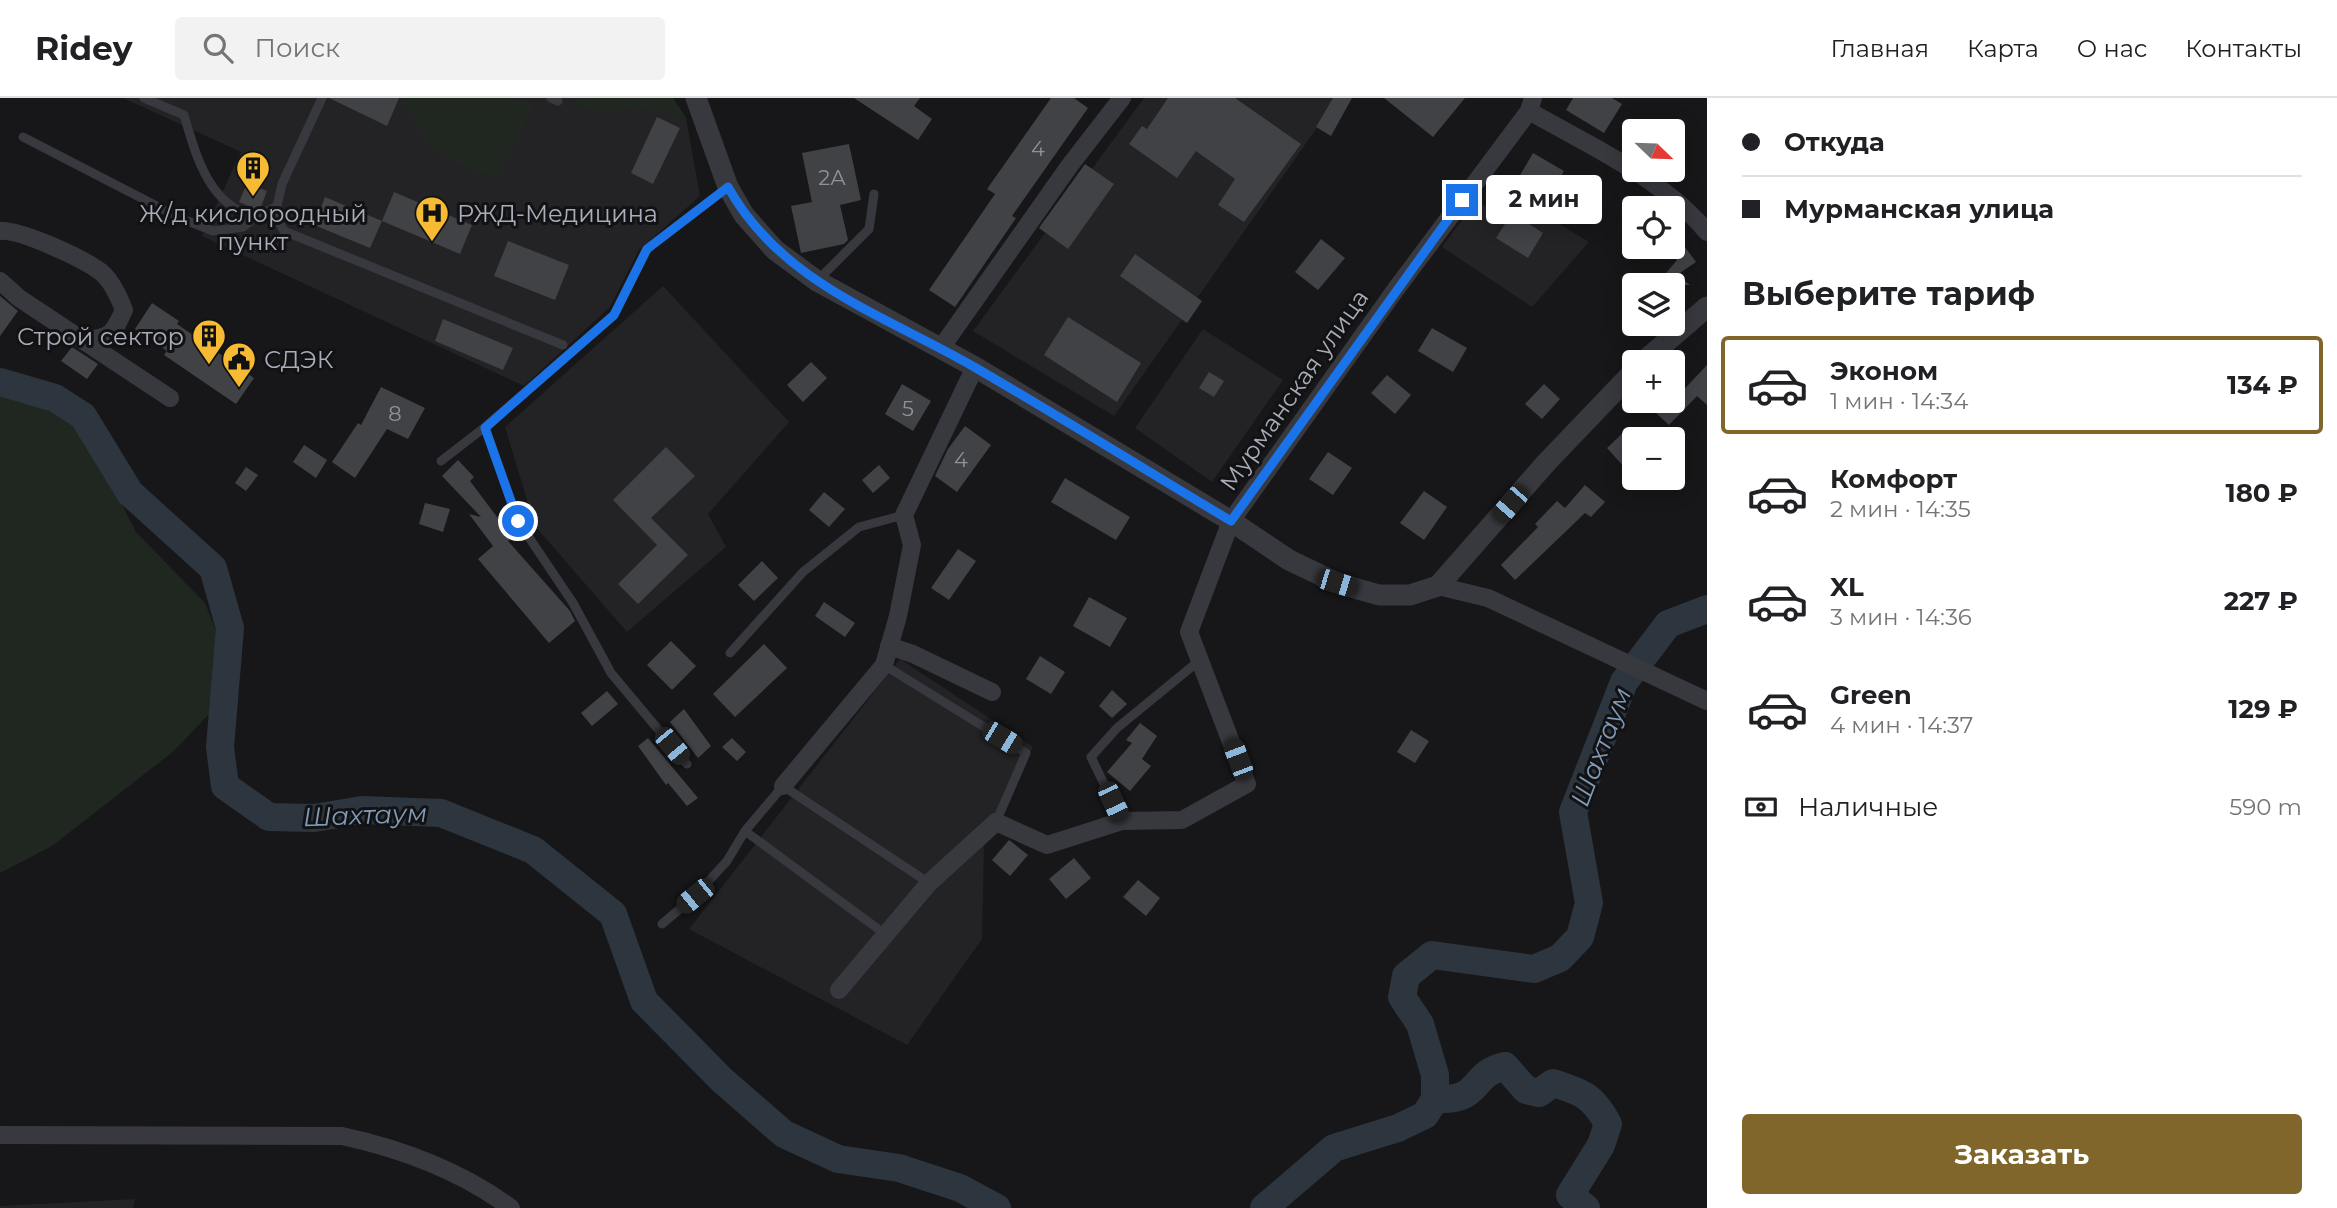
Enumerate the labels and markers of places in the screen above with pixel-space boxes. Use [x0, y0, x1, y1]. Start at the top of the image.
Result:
building icon: Ж/д кислородный пункт [234, 149, 272, 198]
hospital icon: РЖД-Медицина [413, 194, 451, 243]
place label: Ж/д кислородный пункт [139, 199, 367, 256]
place label: РЖД-Медицина [457, 199, 658, 228]
building icon: Строй сектор [190, 317, 228, 366]
place label: Строй сектор [17, 322, 184, 351]
public building icon: СДЭК [220, 340, 258, 389]
place label: СДЭК [264, 345, 334, 374]

